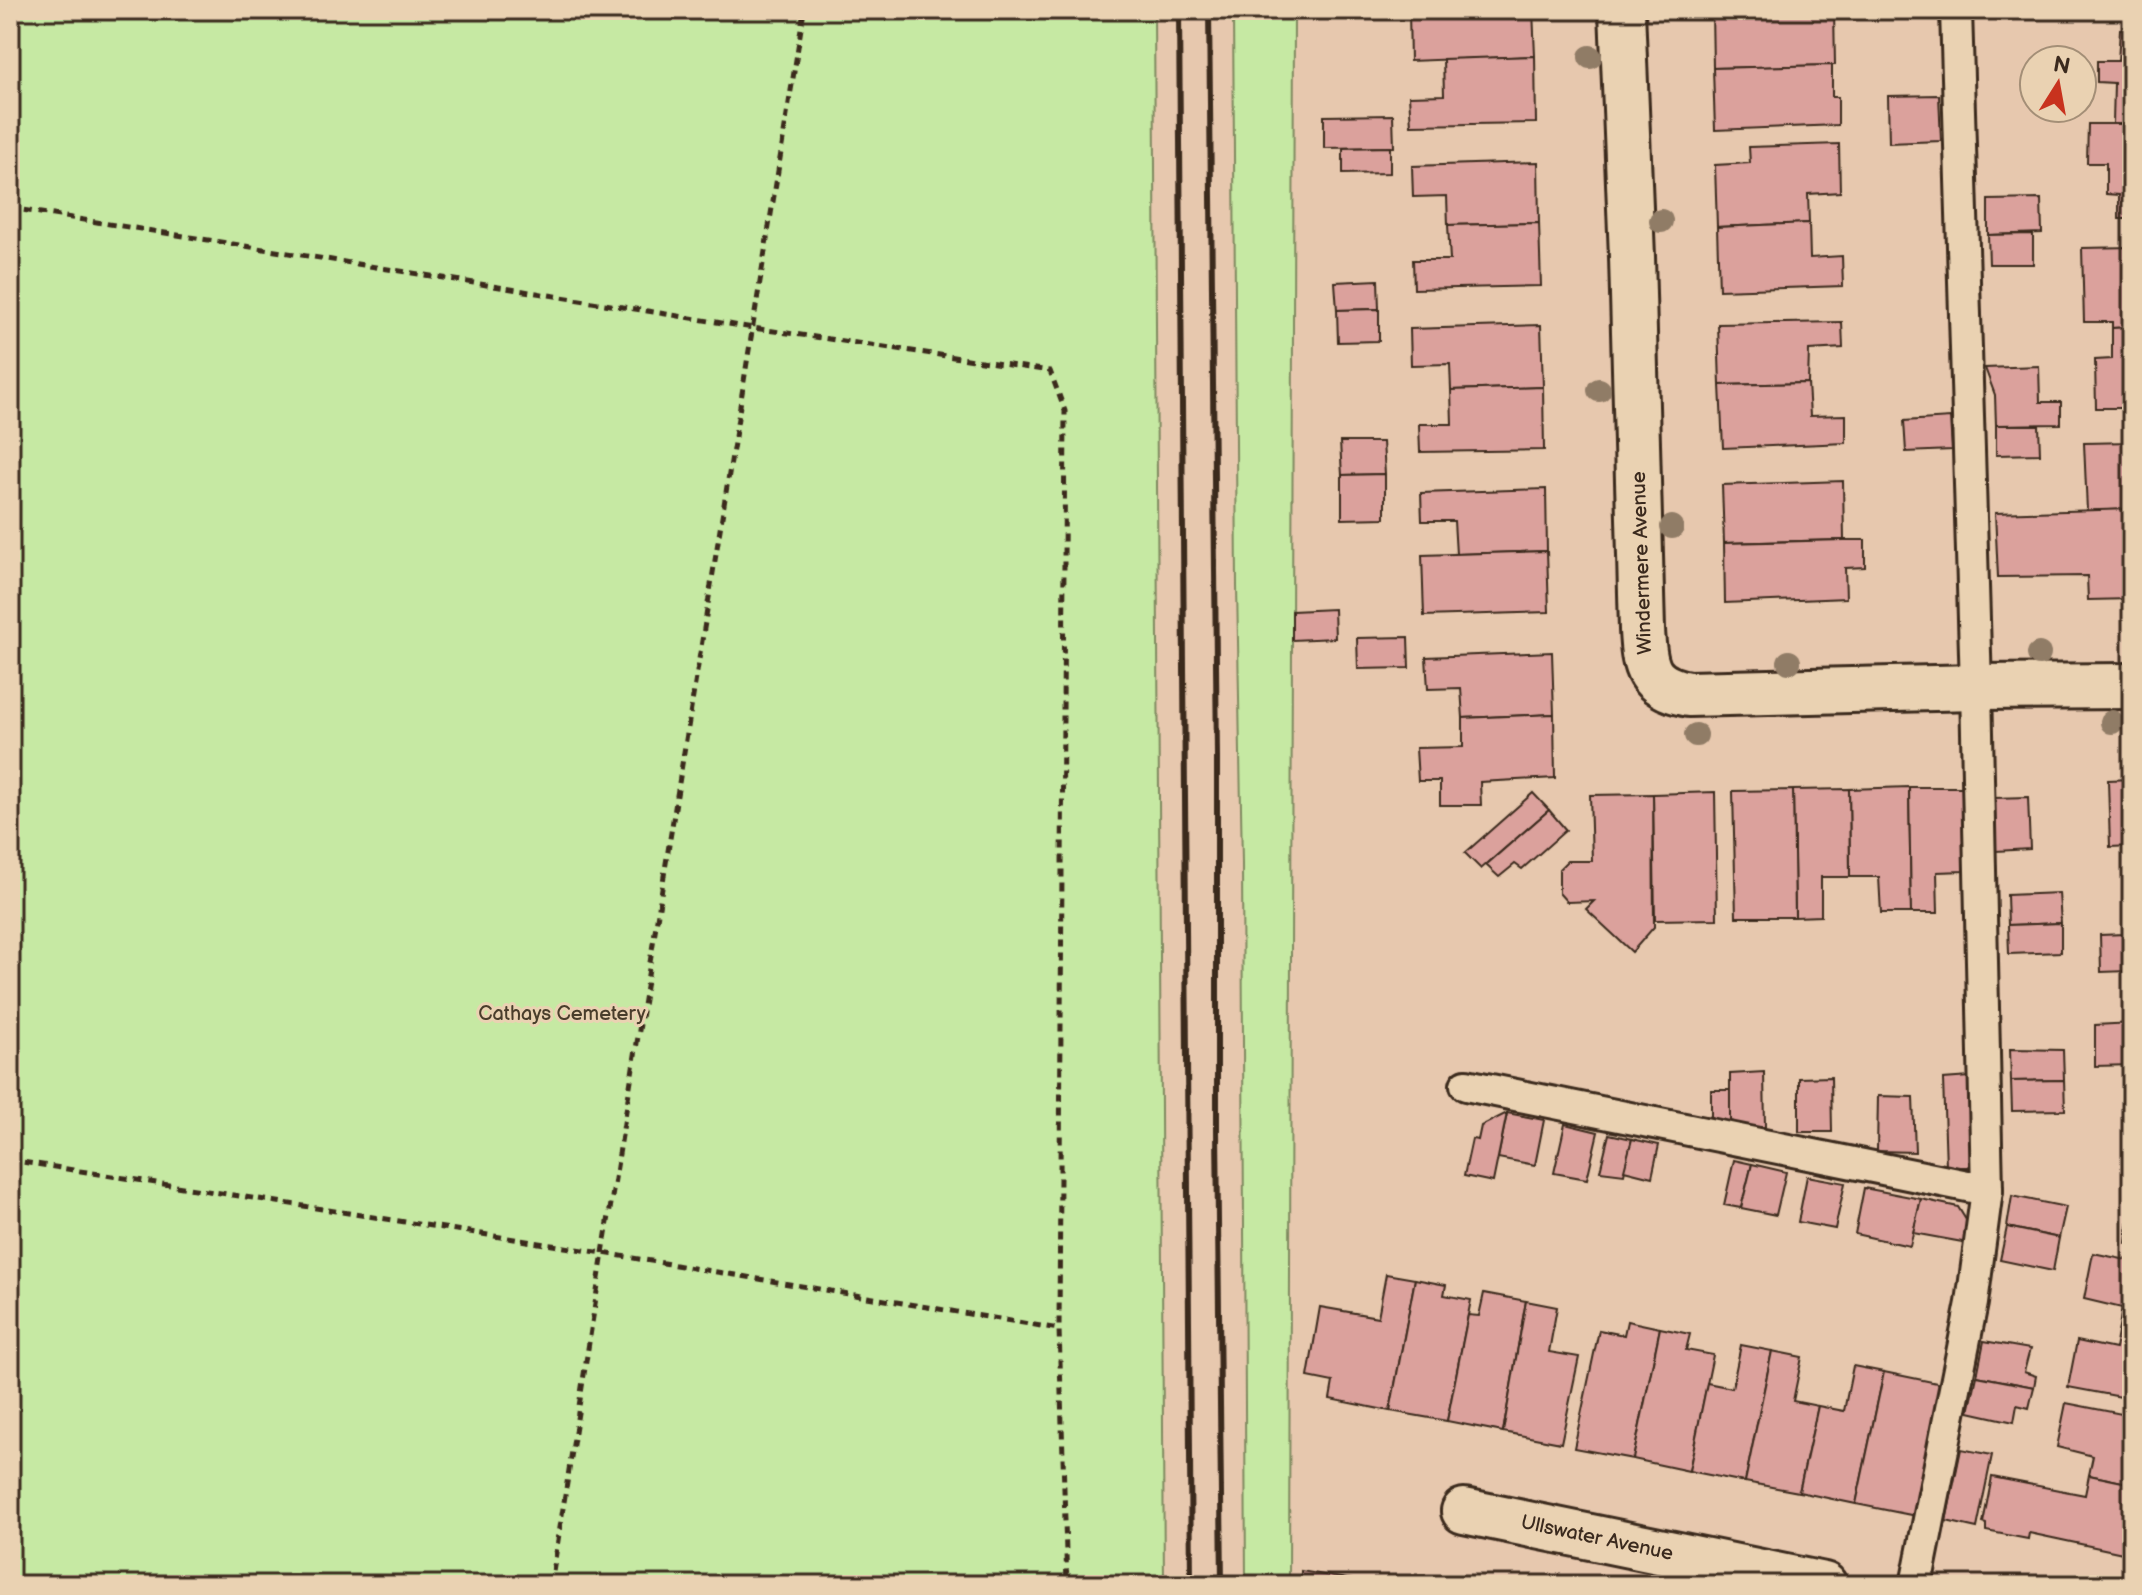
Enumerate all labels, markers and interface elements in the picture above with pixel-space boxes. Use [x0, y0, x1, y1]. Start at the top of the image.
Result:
north arrow [2018, 44, 2098, 124]
text: N [2051, 51, 2072, 81]
street label: Windermere Avenue [1627, 471, 1657, 655]
park label: Cathays Cemetery [478, 1002, 646, 1026]
street label: Ullswater Avenue [1519, 1510, 1675, 1566]

